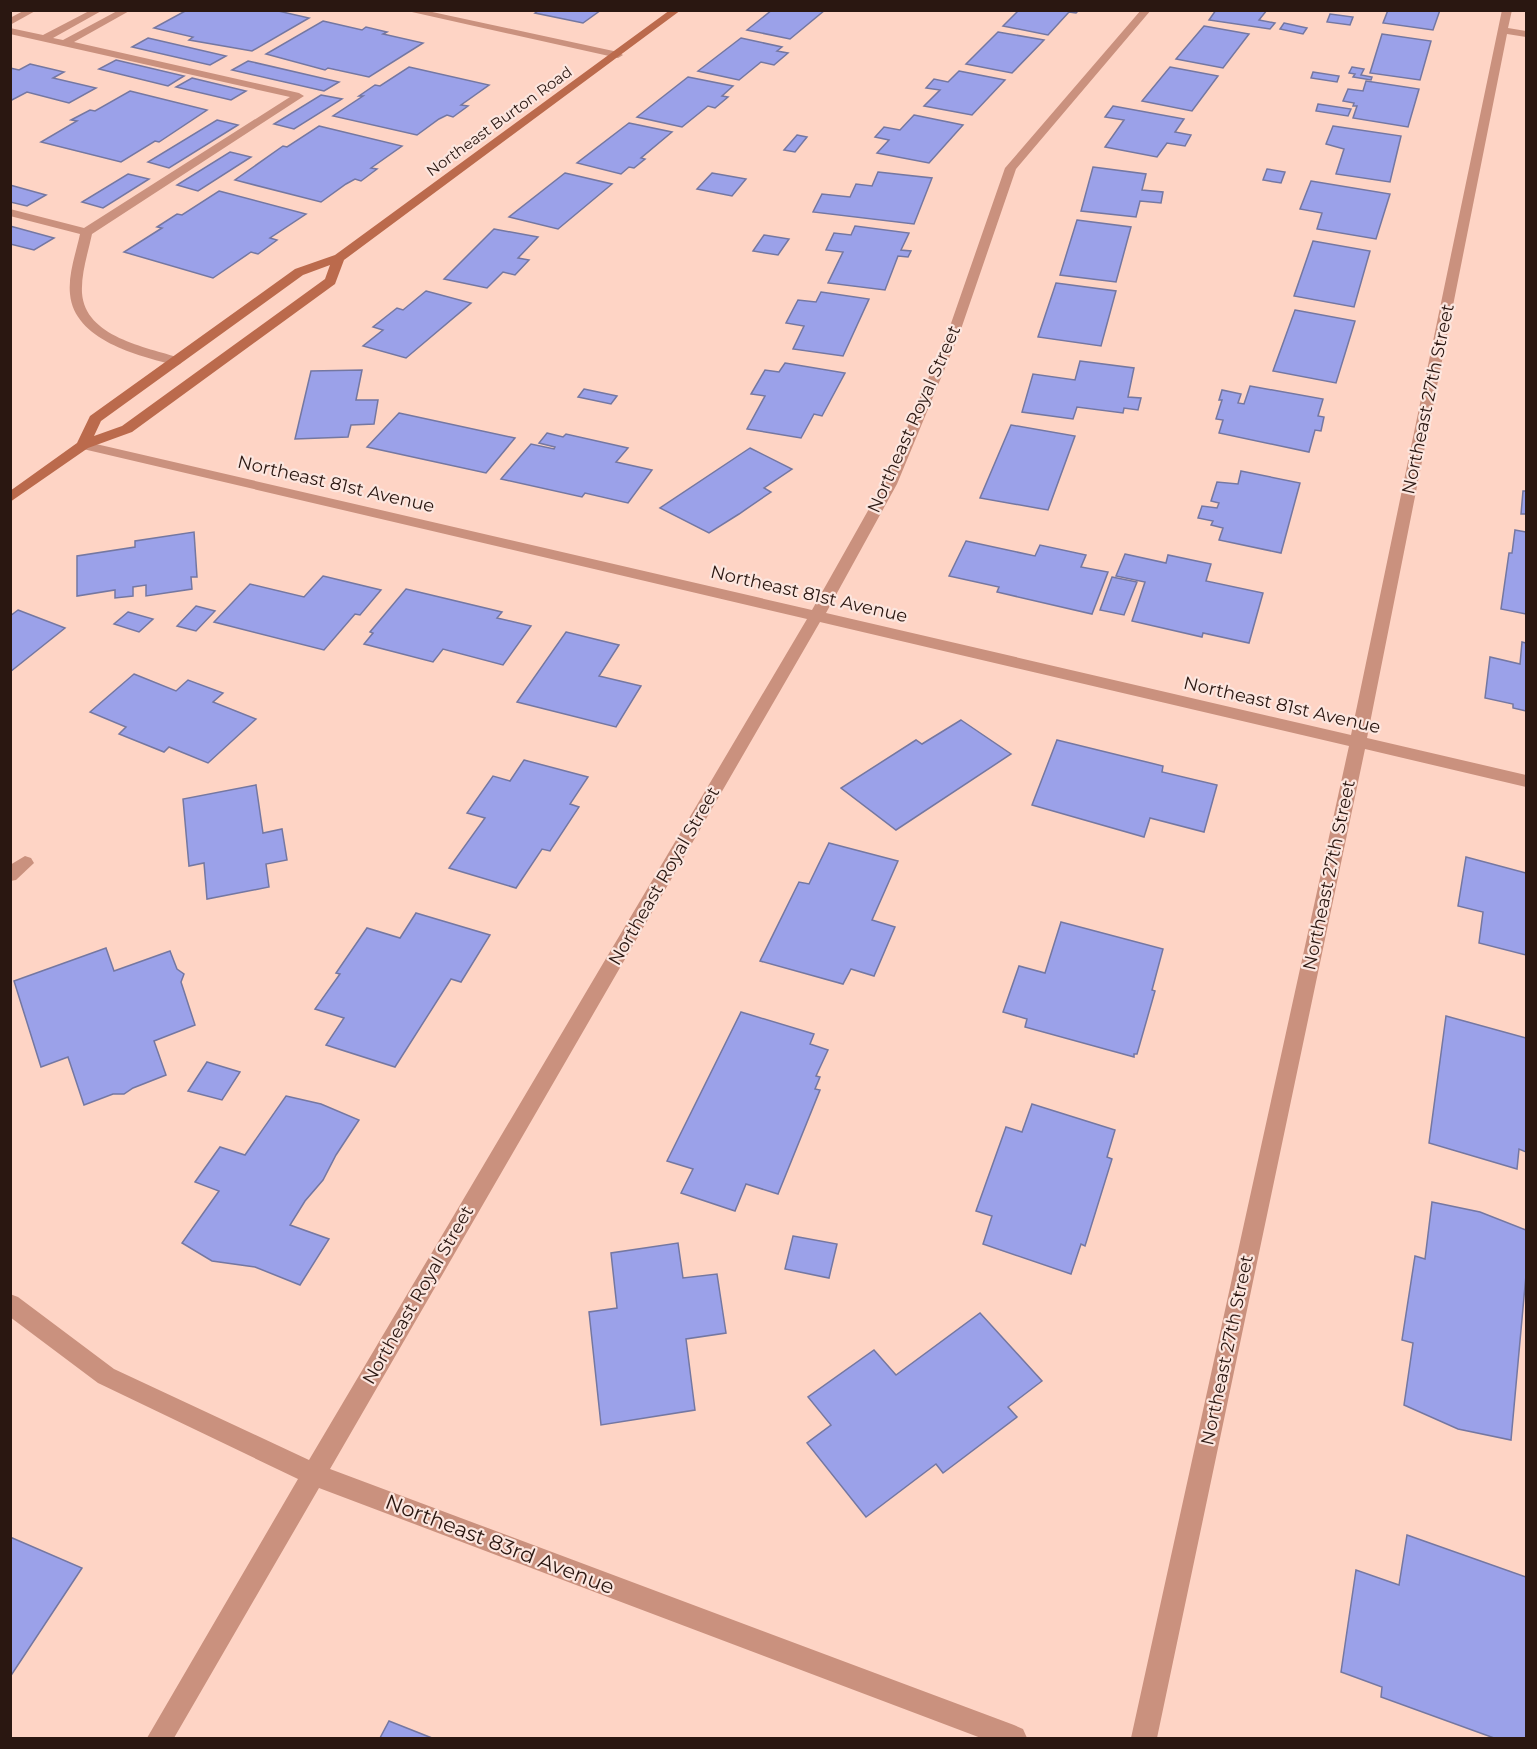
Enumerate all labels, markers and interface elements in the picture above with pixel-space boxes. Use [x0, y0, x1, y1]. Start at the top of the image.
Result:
street label: Northeast Burton Road [423, 62, 575, 180]
street label: Northeast 27th Street [1397, 302, 1459, 496]
street label: Northeast Royal Street [863, 322, 965, 516]
street label: Northeast 81st Avenue [235, 451, 437, 517]
street label: Northeast 81st Avenue [708, 561, 910, 627]
street label: Northeast 81st Avenue [1181, 672, 1383, 738]
street label: Northeast 27th Street [1298, 778, 1360, 972]
street label: Northeast Royal Street [604, 783, 724, 969]
street label: Northeast Royal Street [358, 1202, 478, 1388]
street label: Northeast 27th Street [1196, 1253, 1258, 1447]
street label: Northeast 83rd Avenue [382, 1489, 618, 1599]

